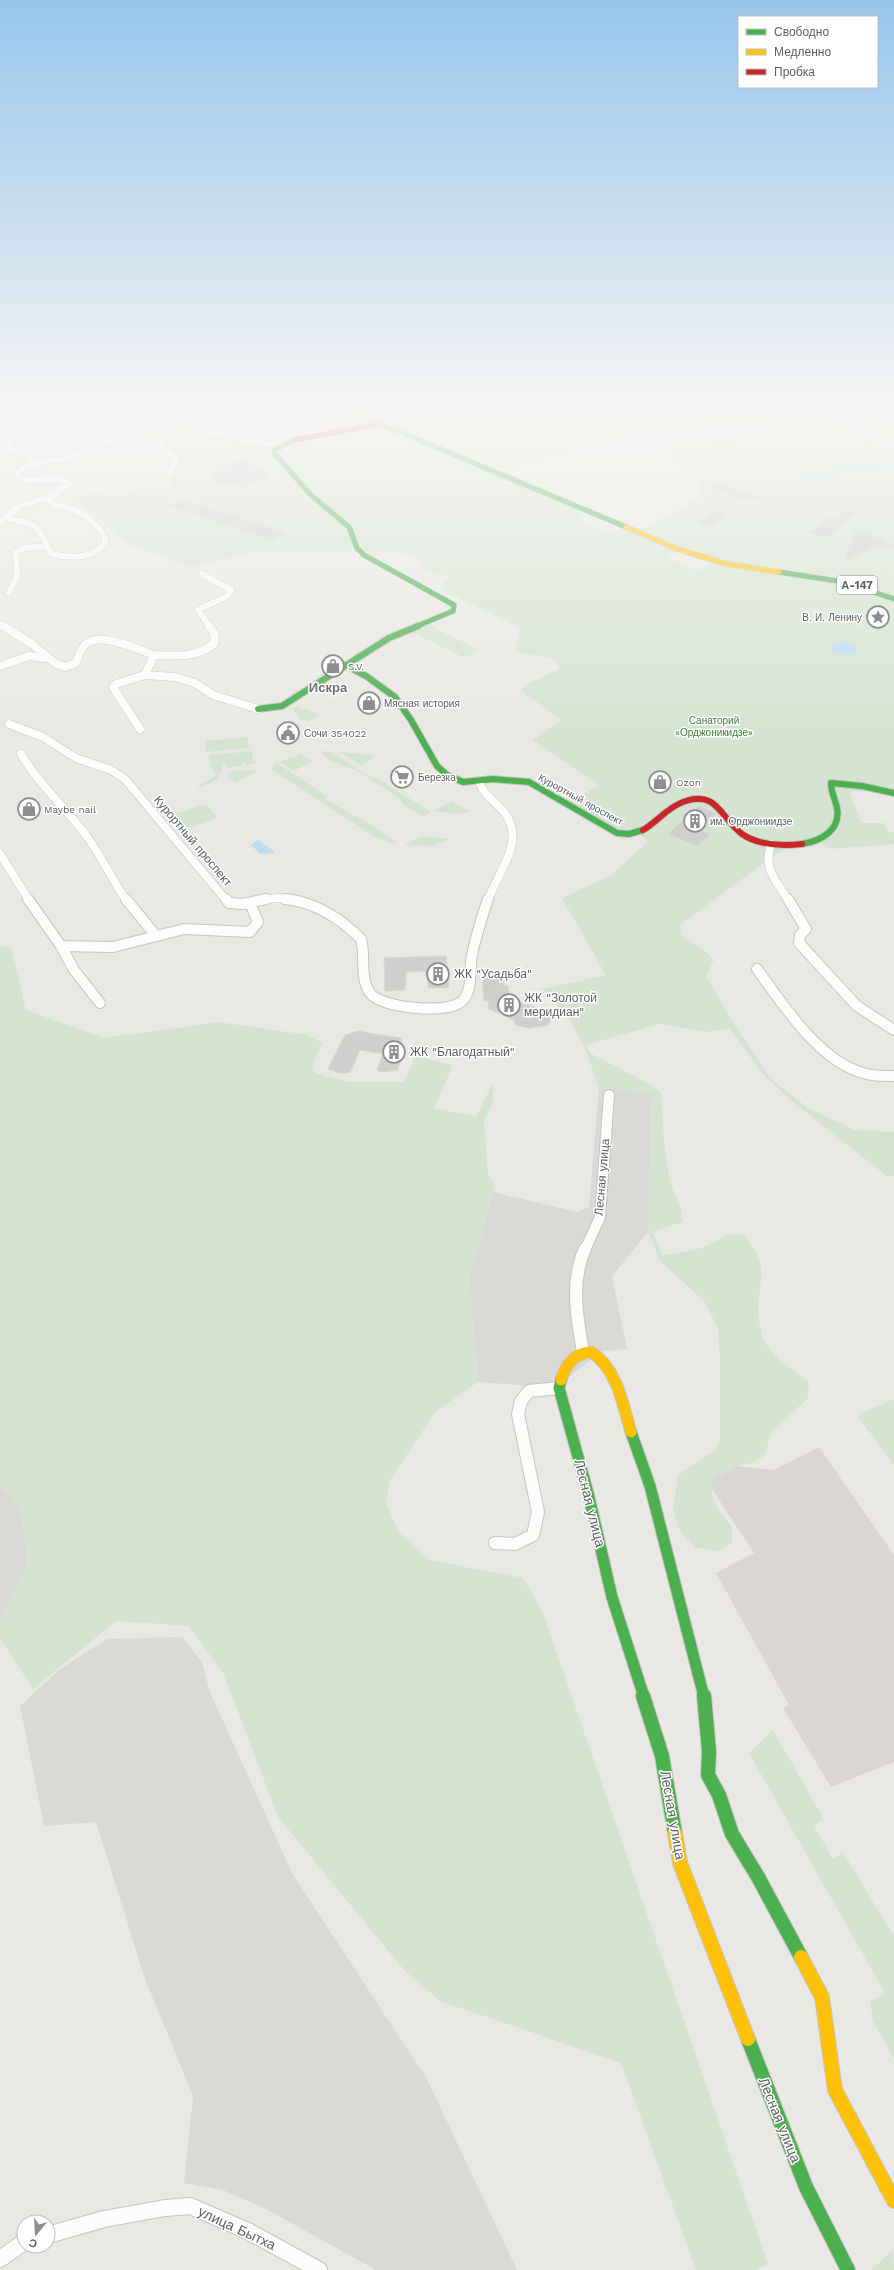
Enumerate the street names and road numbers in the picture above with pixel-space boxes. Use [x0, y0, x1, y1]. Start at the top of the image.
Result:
road number: А-147 [837, 576, 877, 594]
street label: Курортный проспект [537, 772, 625, 827]
street label: Курортный проспект [151, 793, 235, 890]
street label: Лесная улица [592, 1138, 612, 1216]
street label: Лесная улица [571, 1457, 609, 1549]
street label: Лесная улица [657, 1769, 689, 1861]
street label: Лесная улица [756, 2075, 804, 2165]
street label: улица Бытха [196, 2203, 278, 2253]

